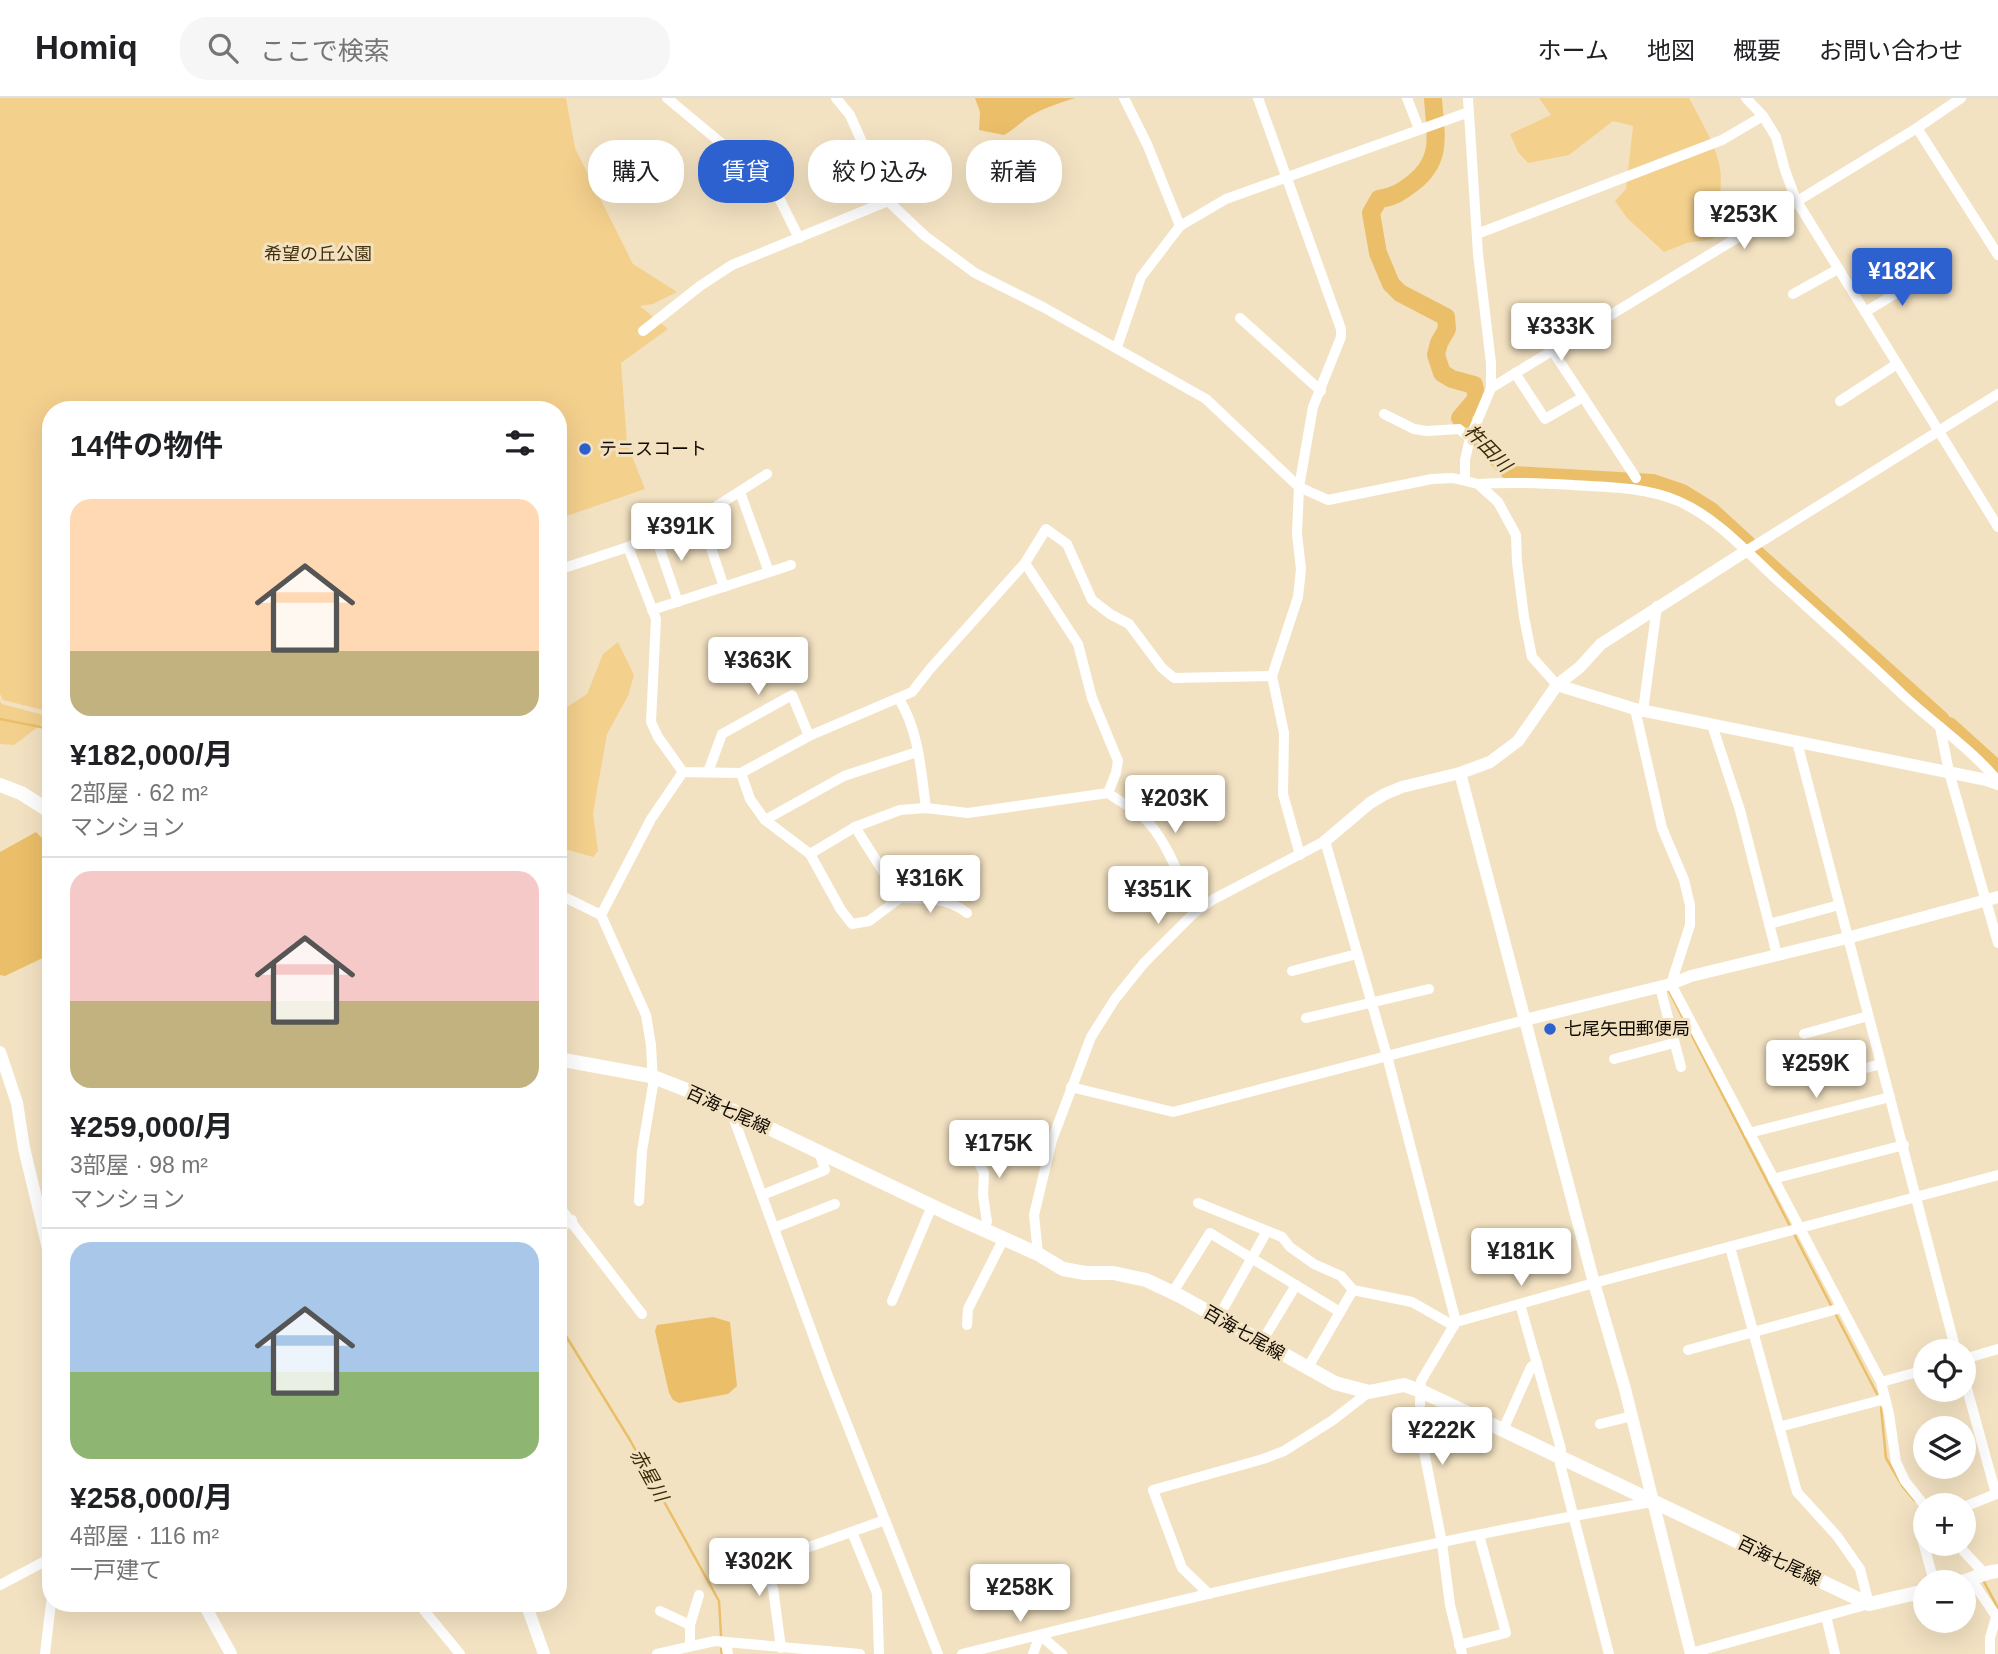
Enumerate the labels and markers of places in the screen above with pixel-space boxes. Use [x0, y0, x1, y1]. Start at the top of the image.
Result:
pin: ¥253K [1695, 192, 1793, 251]
pin: ¥182K [1853, 248, 1951, 308]
pin: ¥333K [1512, 303, 1610, 363]
place label: テニスコート [599, 439, 707, 459]
marker: テニスコート [577, 441, 593, 457]
pin: ¥391K [632, 504, 730, 563]
pin: ¥363K [709, 638, 807, 697]
pin: ¥203K [1126, 776, 1224, 835]
pin: ¥316K [881, 856, 979, 915]
pin: ¥351K [1109, 866, 1207, 926]
place label: 七尾矢田郵便局 [1564, 1019, 1690, 1039]
marker: 七尾矢田郵便局 [1542, 1021, 1558, 1037]
pin: ¥259K [1767, 1040, 1865, 1100]
pin: ¥175K [950, 1121, 1048, 1180]
pin: ¥181K [1472, 1228, 1570, 1288]
pin: ¥222K [1393, 1408, 1491, 1467]
pin: ¥302K [710, 1538, 808, 1598]
pin: ¥258K [971, 1564, 1069, 1624]

